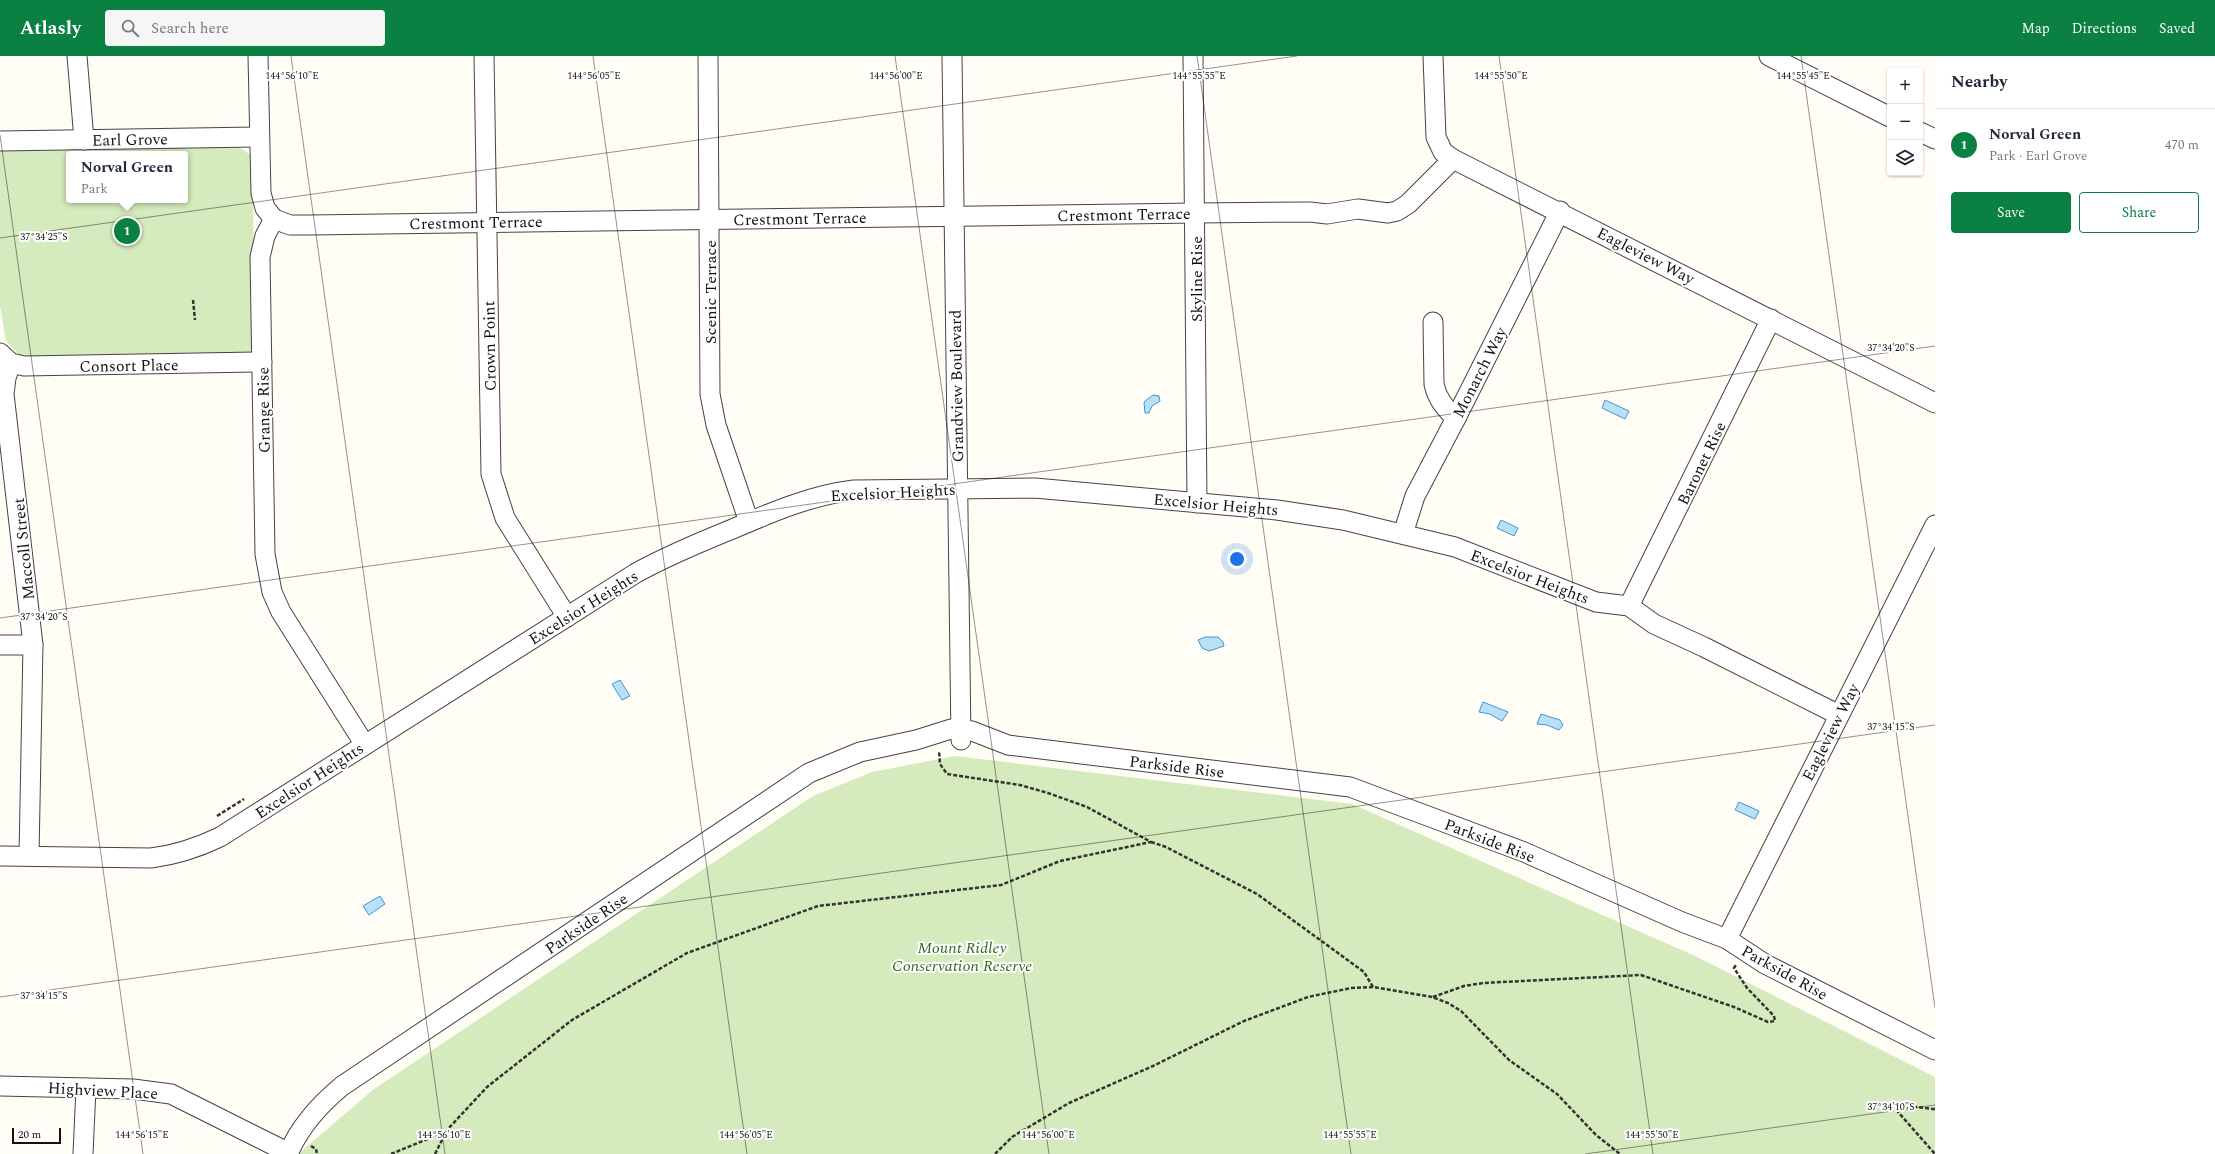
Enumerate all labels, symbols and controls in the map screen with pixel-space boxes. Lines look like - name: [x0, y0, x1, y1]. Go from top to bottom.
- search box: [105, 10, 385, 46]
- text: Atlasly: [20, 14, 81, 43]
- icon: search: [119, 17, 141, 39]
- text: Search here: [151, 17, 229, 40]
- text: Map: [2022, 18, 2050, 39]
- text: Directions: [2072, 18, 2137, 39]
- text: Saved: [2159, 18, 2195, 39]
- text: 144°56'10"E: [265, 68, 319, 84]
- text: 144°56'05"E: [567, 68, 621, 84]
- text: 144°56'00"E: [869, 68, 923, 84]
- text: 144°55'55"E: [1172, 68, 1226, 84]
- text: 144°55'50"E: [1474, 68, 1528, 84]
- text: 144°55'45"E: [1776, 68, 1830, 84]
- map controls: [1887, 68, 1923, 176]
- button: +: [1887, 68, 1923, 104]
- text: Nearby: [1951, 69, 2007, 95]
- button: −: [1887, 104, 1923, 140]
- text: Norval Green: [1989, 123, 2081, 146]
- street label: Earl Grove: [92, 127, 168, 153]
- text: 1: [1960, 135, 1968, 155]
- text: 470 m: [2165, 135, 2199, 155]
- button: layers: [1887, 140, 1923, 176]
- text: Park · Earl Grove: [1989, 146, 2087, 166]
- popup: [66, 151, 188, 203]
- text: Norval Green: [81, 156, 173, 179]
- text: Park: [81, 179, 108, 199]
- button: Save: [1951, 192, 2071, 233]
- button: Share: [2079, 192, 2199, 233]
- street label: Crestmont Terrace: [1057, 202, 1191, 228]
- street label: Crestmont Terrace: [733, 206, 867, 232]
- street label: Crestmont Terrace: [409, 210, 543, 236]
- pin: 1: [114, 216, 140, 246]
- street label: Eagleview Way: [1593, 221, 1700, 291]
- text: 37°34'25"S: [20, 229, 68, 245]
- street label: Skyline Rise: [1185, 236, 1209, 322]
- street label: Scenic Terrace: [699, 240, 723, 344]
- street label: Crown Point: [477, 300, 503, 391]
- street label: Grandview Boulevard: [944, 309, 970, 463]
- street label: Monarch Way: [1447, 322, 1514, 422]
- text: 37°34'20"S: [1867, 340, 1915, 356]
- street label: Consort Place: [79, 353, 179, 379]
- street label: Grange Rise: [251, 367, 277, 453]
- street label: Baronet Rise: [1671, 418, 1732, 509]
- street label: Excelsior Heights: [830, 478, 956, 508]
- street label: Excelsior Heights: [1152, 488, 1279, 522]
- street label: Maccoll Street: [7, 496, 41, 601]
- street label: Excelsior Heights: [1467, 543, 1592, 611]
- your location: [1227, 549, 1247, 569]
- street label: Excelsior Heights: [524, 564, 643, 651]
- text: 37°34'20"S: [20, 609, 68, 625]
- street label: Eagleview Way: [1796, 678, 1866, 785]
- text: 37°34'15"S: [1867, 719, 1915, 735]
- street label: Excelsior Heights: [250, 737, 369, 825]
- street label: Parkside Rise: [1128, 749, 1226, 785]
- street label: Parkside Rise: [1441, 813, 1539, 869]
- street label: Parkside Rise: [540, 887, 633, 960]
- park label: Mount Ridley Conservation Reserve: [892, 936, 1032, 978]
- street label: Parkside Rise: [1737, 939, 1832, 1007]
- text: 37°34'15"S: [20, 988, 68, 1004]
- street label: Highview Place: [47, 1076, 159, 1106]
- text: 37°34'10"S: [1867, 1099, 1915, 1115]
- scale bar: [12, 1126, 61, 1145]
- text: 20 m: [18, 1126, 41, 1143]
- text: 144°56'15"E: [115, 1127, 169, 1143]
- text: 144°56'10"E: [417, 1127, 471, 1143]
- text: 144°56'05"E: [719, 1127, 773, 1143]
- text: 144°56'00"E: [1021, 1127, 1075, 1143]
- text: 144°55'55"E: [1323, 1127, 1377, 1143]
- text: 144°55'50"E: [1625, 1127, 1679, 1143]

